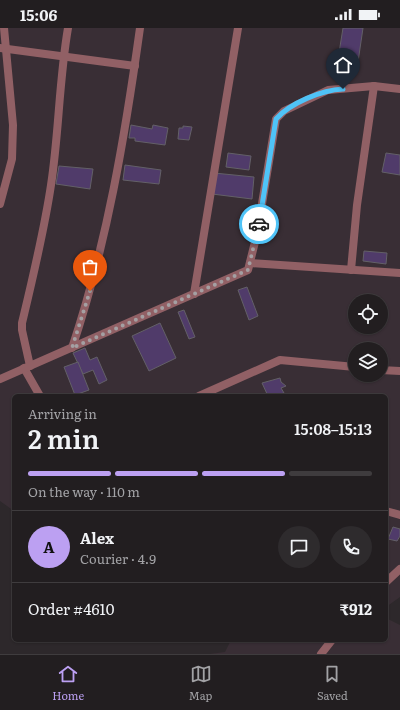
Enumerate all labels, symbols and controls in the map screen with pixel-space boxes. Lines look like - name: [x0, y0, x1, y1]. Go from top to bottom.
- text: 15:06: [20, 3, 57, 26]
- pin: [326, 48, 360, 89]
- icon: home: [332, 54, 354, 76]
- courier: [239, 204, 279, 244]
- icon: car: [248, 213, 270, 235]
- pin: [73, 250, 107, 291]
- icon: bag: [79, 256, 101, 278]
- map controls: [348, 294, 388, 382]
- button: locate: [348, 294, 388, 334]
- button: layers: [348, 342, 388, 382]
- text: Arriving in: [28, 404, 97, 423]
- text: 15:08–15:13: [294, 417, 372, 440]
- text: 2 min: [28, 418, 99, 457]
- text: On the way · 110 m: [28, 482, 140, 501]
- text: Alex: [80, 526, 114, 549]
- button: chat: [278, 526, 320, 568]
- button: phone: [330, 526, 372, 568]
- text: A: [43, 535, 55, 558]
- text: Courier · 4.9: [80, 549, 156, 568]
- text: Order #4610: [28, 597, 114, 620]
- text: ₹912: [340, 597, 372, 620]
- tab: Home: [52, 663, 84, 703]
- tab: Map: [189, 663, 212, 703]
- tab: Saved: [317, 663, 348, 703]

